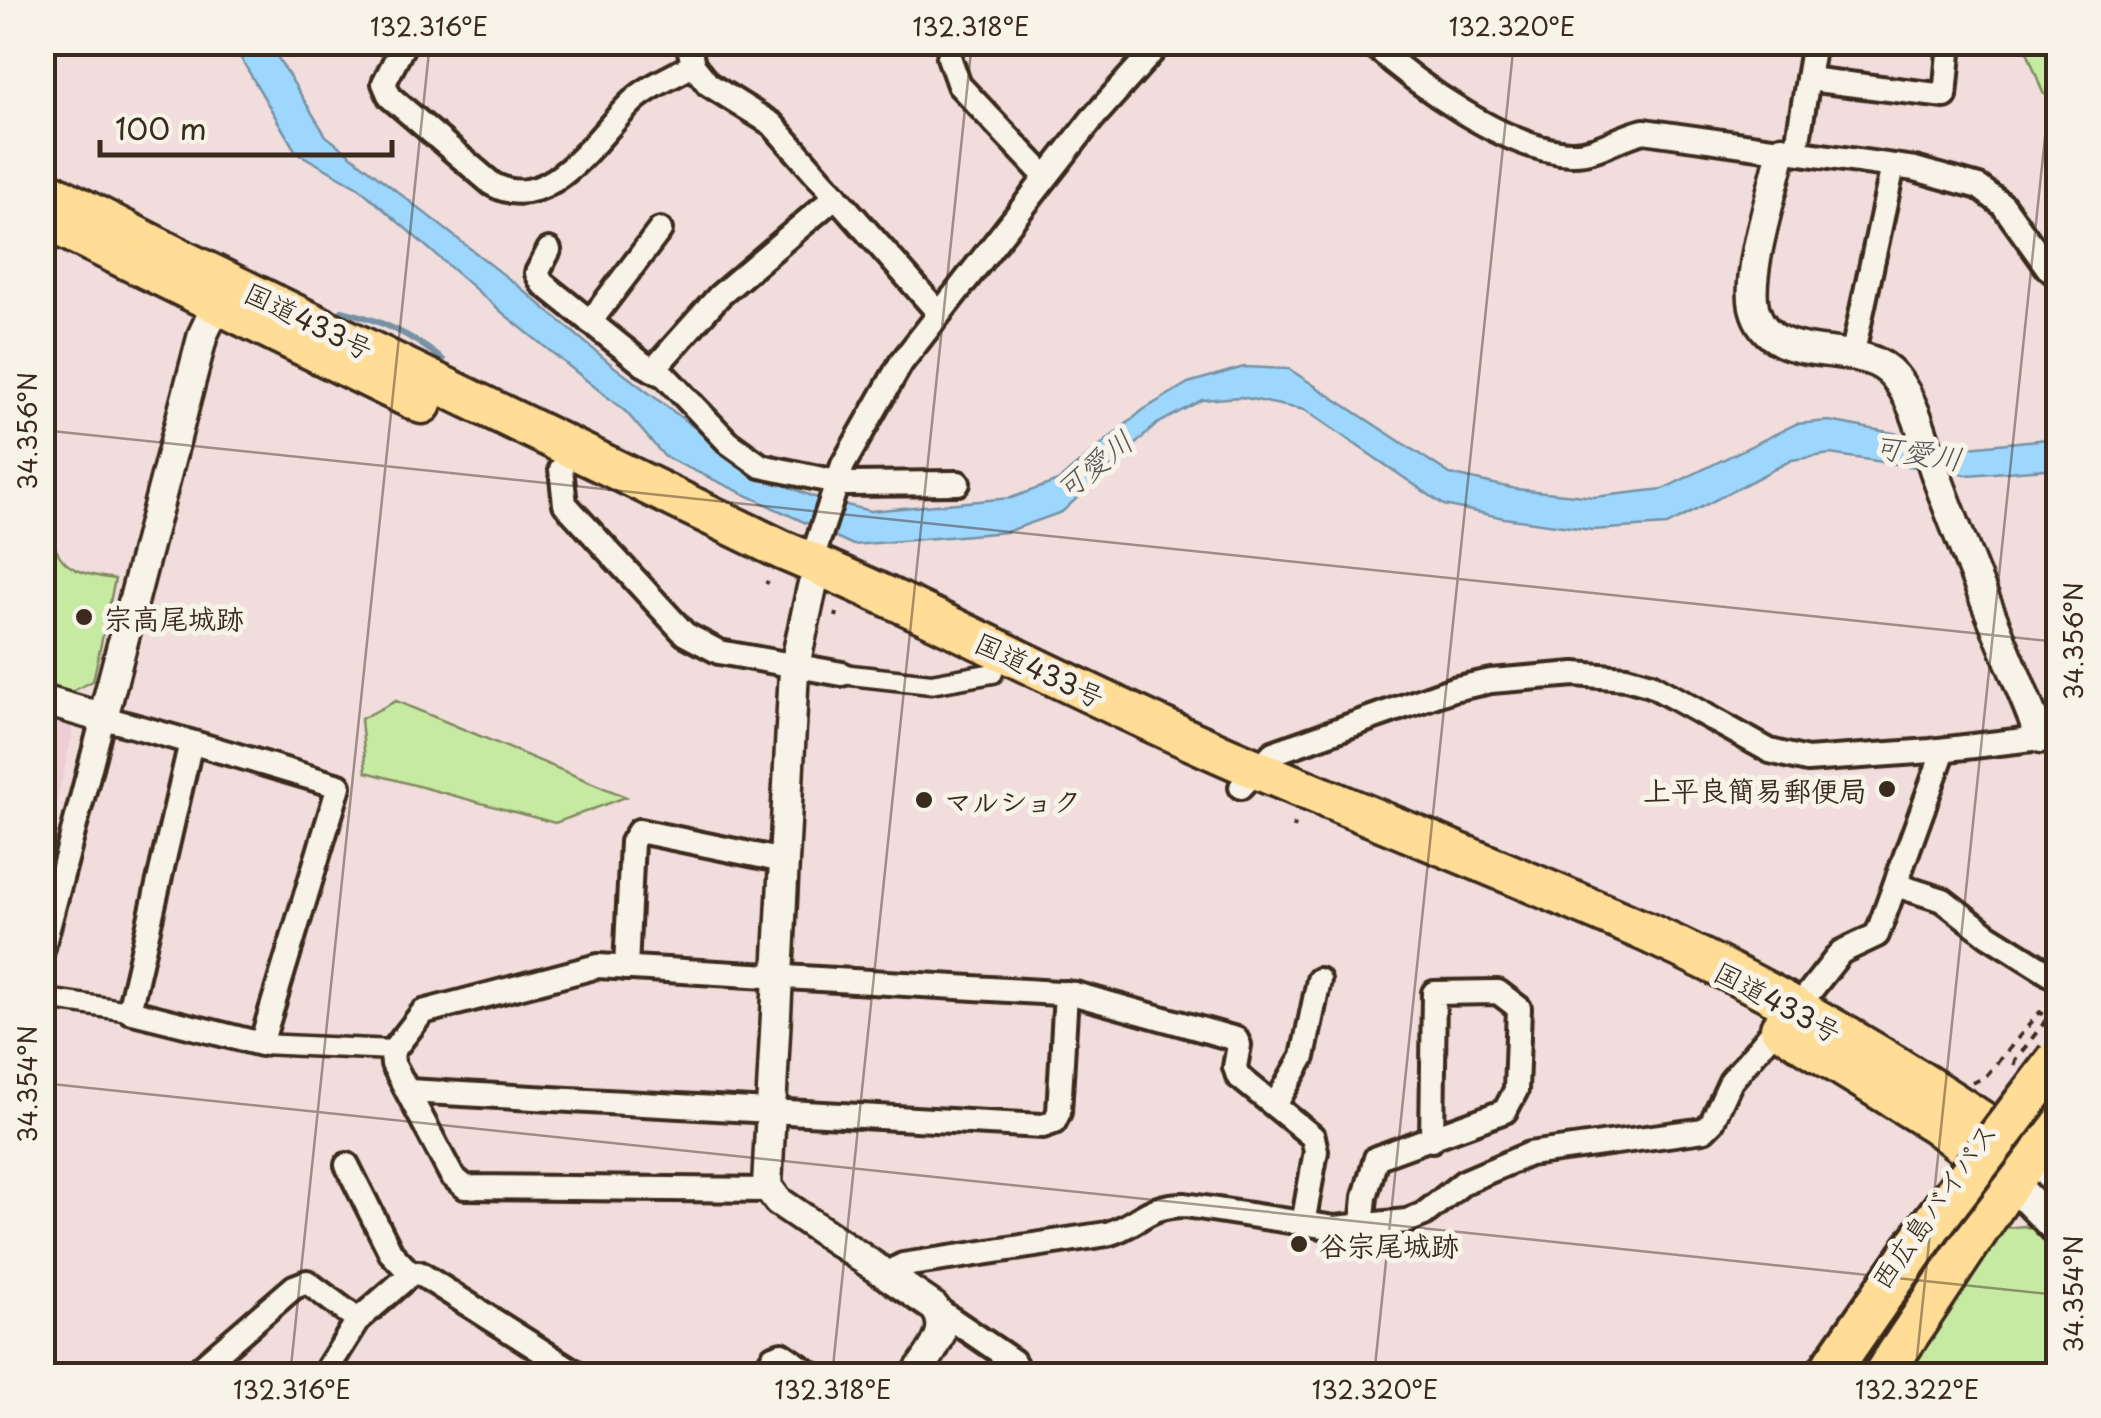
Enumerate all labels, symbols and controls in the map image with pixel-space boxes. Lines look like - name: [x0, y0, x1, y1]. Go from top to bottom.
- text: 132.316°E: [370, 7, 488, 45]
- text: 132.318°E: [913, 7, 1029, 45]
- text: 132.320°E: [1449, 7, 1575, 45]
- scale bar: [100, 95, 392, 157]
- text: 100 m: [115, 105, 207, 150]
- street label: 国道433号: [237, 270, 381, 370]
- text: 34.356°N: [8, 372, 46, 490]
- water label: 可愛川: [1044, 418, 1142, 510]
- water label: 可愛川: [1870, 422, 1966, 480]
- text: 34.356°N: [2054, 582, 2092, 700]
- place label: 宗高尾城跡: [104, 596, 244, 639]
- marker: 宗高尾城跡: [73, 606, 95, 628]
- street label: 国道433号: [968, 620, 1112, 718]
- place label: 上平良簡易郵便局: [1643, 768, 1867, 811]
- marker: 上平良簡易郵便局: [1876, 778, 1898, 800]
- place label: マルショク: [944, 779, 1081, 822]
- marker: マルショク: [913, 789, 935, 811]
- street label: 国道433号: [1706, 949, 1850, 1053]
- text: 34.354°N: [8, 1025, 46, 1143]
- street label: 西広島バイパス: [1859, 1113, 2007, 1297]
- place label: 谷宗尾城跡: [1319, 1223, 1459, 1266]
- marker: 谷宗尾城跡: [1288, 1233, 1310, 1255]
- text: 34.354°N: [2054, 1235, 2092, 1353]
- text: 132.316°E: [233, 1370, 351, 1408]
- text: 132.318°E: [775, 1370, 891, 1408]
- text: 132.320°E: [1312, 1370, 1438, 1408]
- text: 132.322°E: [1855, 1370, 1979, 1408]

